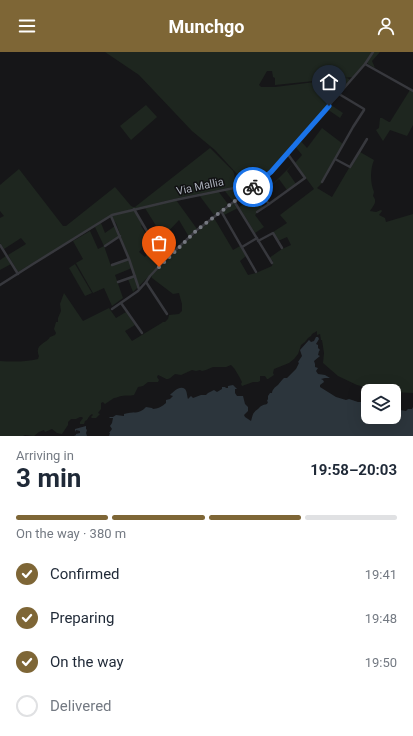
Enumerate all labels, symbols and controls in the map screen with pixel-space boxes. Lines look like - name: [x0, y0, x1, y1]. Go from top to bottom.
- icon: menu: [16, 15, 38, 37]
- icon: person: [375, 15, 397, 37]
- text: Munchgo: [169, 16, 244, 37]
- pin: [312, 65, 346, 106]
- icon: home: [318, 71, 340, 93]
- courier: [233, 167, 273, 207]
- street label: Via Mallia: [175, 175, 225, 198]
- icon: bike: [242, 176, 264, 198]
- pin: [142, 226, 176, 267]
- icon: bag: [148, 232, 170, 254]
- map controls: [361, 384, 401, 424]
- button: layers: [361, 384, 401, 424]
- text: Arriving in: [16, 448, 74, 463]
- text: 19:58–20:03: [310, 461, 397, 479]
- text: 3 min: [16, 463, 81, 493]
- text: On the way · 380 m: [16, 526, 126, 541]
- icon: check: [16, 563, 38, 585]
- text: Confirmed: [50, 565, 120, 583]
- text: 19:41: [365, 567, 397, 582]
- icon: check: [16, 607, 38, 629]
- text: Preparing: [50, 609, 114, 627]
- text: 19:48: [365, 611, 397, 626]
- icon: check: [16, 651, 38, 673]
- text: On the way: [50, 653, 124, 671]
- text: 19:50: [365, 655, 397, 670]
- text: Delivered: [50, 697, 112, 715]

